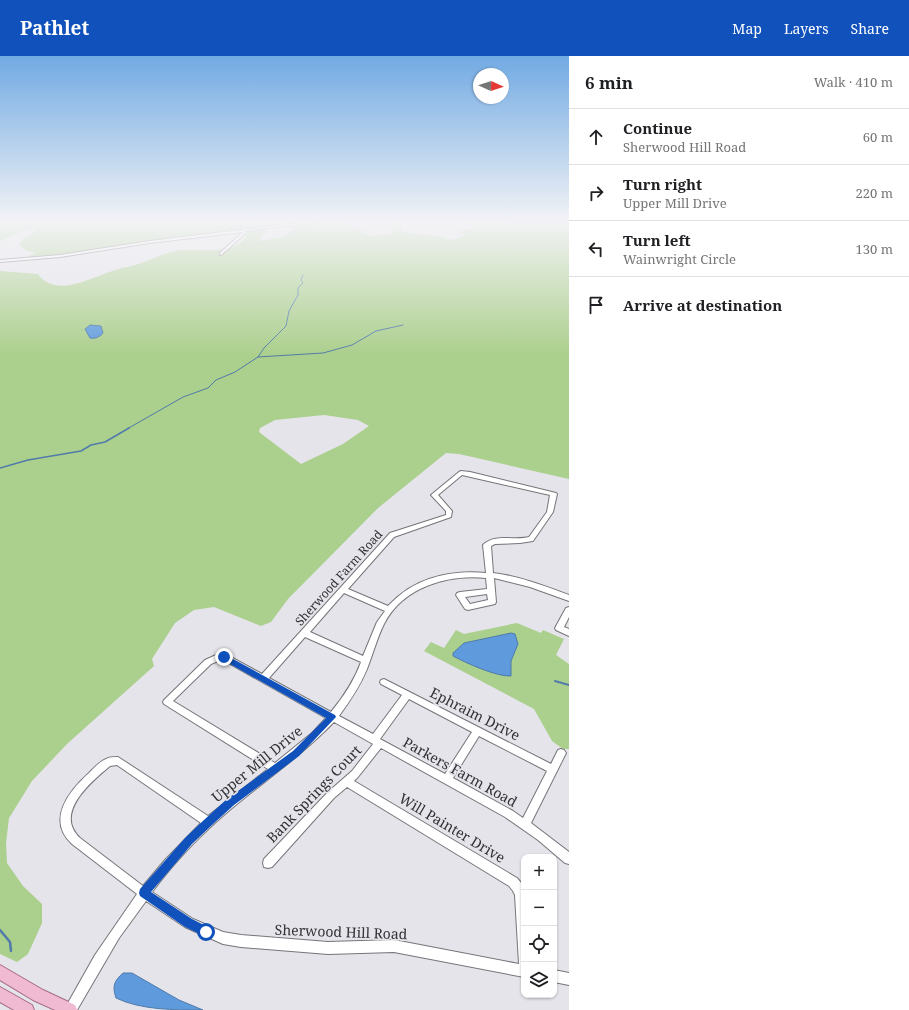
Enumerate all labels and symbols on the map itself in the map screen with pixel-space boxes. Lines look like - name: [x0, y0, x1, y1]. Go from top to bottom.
- north arrow: [473, 68, 509, 104]
- street label: Sherwood Farm Road: [291, 526, 387, 629]
- route end: [215, 648, 233, 666]
- street label: Ephraim Drive: [427, 683, 523, 744]
- street label: Upper Mill Drive: [207, 721, 306, 806]
- street label: Parkers Farm Road: [400, 732, 521, 811]
- street label: Bank Springs Court: [262, 741, 365, 847]
- street label: Will Painter Drive: [396, 788, 509, 867]
- street label: Sherwood Hill Road: [274, 920, 408, 943]
- route start: [197, 923, 215, 941]

